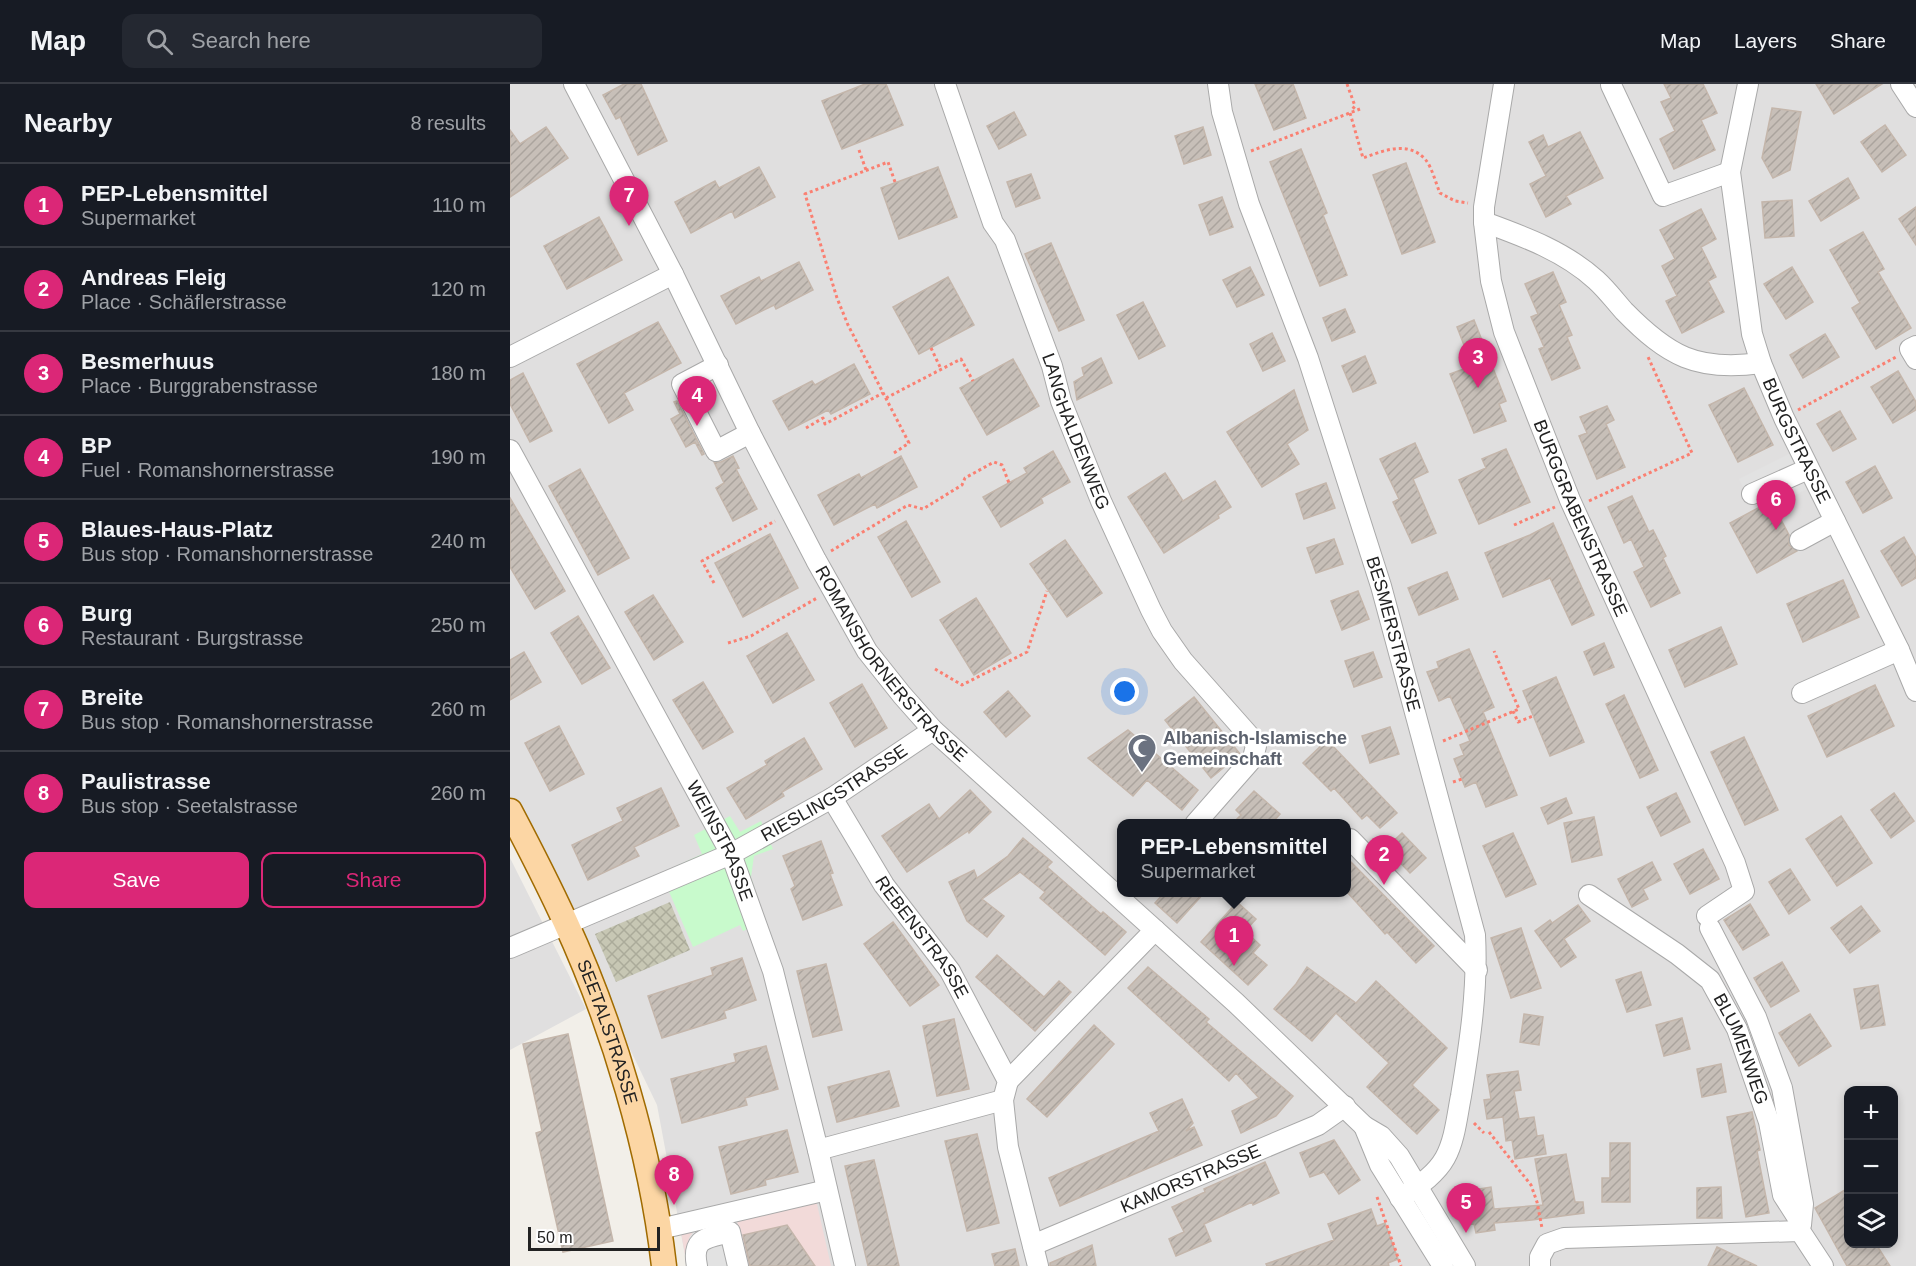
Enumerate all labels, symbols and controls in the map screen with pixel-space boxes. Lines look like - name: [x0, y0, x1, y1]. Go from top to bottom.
- search box: [122, 14, 542, 68]
- text: Map: [30, 25, 86, 56]
- icon: search: [143, 25, 176, 58]
- text: Search here: [191, 28, 311, 53]
- text: Map: [1660, 29, 1701, 52]
- text: Layers: [1734, 29, 1797, 52]
- text: Share: [1830, 29, 1886, 52]
- text: Nearby: [24, 108, 112, 138]
- text: 8 results: [410, 112, 486, 134]
- pin: 7: [610, 176, 648, 226]
- text: PEP-Lebensmittel: [81, 181, 268, 206]
- text: 1: [38, 194, 49, 216]
- text: 110 m: [432, 194, 486, 216]
- text: Supermarket: [81, 207, 196, 229]
- text: Andreas Fleig: [81, 265, 226, 290]
- text: 2: [38, 278, 49, 300]
- text: 120 m: [430, 278, 486, 300]
- text: Place · Schäflerstrasse: [81, 291, 287, 313]
- pin: 3: [1458, 338, 1498, 388]
- text: Besmerhuus: [81, 349, 214, 374]
- street label: LANGHALDENWEG: [1038, 350, 1114, 513]
- text: 3: [38, 362, 49, 384]
- text: 180 m: [430, 362, 486, 384]
- text: Place · Burggrabenstrasse: [81, 375, 318, 397]
- street label: BURGSTRASSE: [1758, 375, 1835, 506]
- pin: 4: [678, 376, 717, 426]
- street label: BURGGRABENSTRASSE: [1530, 417, 1632, 620]
- text: BP: [81, 433, 112, 458]
- text: 4: [38, 446, 49, 468]
- text: 190 m: [430, 446, 486, 468]
- text: Fuel · Romanshornerstrasse: [81, 459, 334, 481]
- pin: 6: [1756, 480, 1796, 530]
- text: Blaues-Haus-Platz: [81, 517, 273, 542]
- text: 5: [38, 530, 49, 552]
- text: 240 m: [430, 530, 486, 552]
- text: Bus stop · Romanshornerstrasse: [81, 543, 373, 565]
- street label: BESMERSTRASSE: [1362, 554, 1424, 714]
- street label: ROMANSHORNERSTRASSE: [811, 562, 971, 766]
- text: Burg: [81, 601, 132, 626]
- text: 6: [38, 614, 49, 636]
- text: 250 m: [430, 614, 486, 636]
- text: Restaurant · Burgstrasse: [81, 627, 303, 649]
- your location: [1110, 677, 1139, 706]
- text: Breite: [81, 685, 143, 710]
- text: 7: [38, 698, 49, 720]
- text: 260 m: [430, 698, 486, 720]
- text: Bus stop · Romanshornerstrasse: [81, 711, 373, 733]
- place label: Albanisch-Islamische Gemeinschaft: [1163, 728, 1347, 769]
- mosque icon: Albanisch-Islamische Gemeinschaft: [1126, 732, 1158, 774]
- street label: RIESLINGSTRASSE: [757, 740, 911, 845]
- text: Paulistrasse: [81, 769, 211, 794]
- street label: WEINSTRASSE: [683, 777, 757, 904]
- text: 8: [38, 782, 49, 804]
- text: 260 m: [430, 782, 486, 804]
- text: Bus stop · Seetalstrasse: [81, 795, 298, 817]
- popup: [1117, 819, 1351, 897]
- text: PEP-Lebensmittel: [1140, 834, 1328, 859]
- pin: 2: [1364, 836, 1404, 885]
- button: Save: [24, 852, 249, 908]
- button: Share: [261, 852, 486, 908]
- text: Supermarket: [1140, 860, 1255, 882]
- street label: REBENSTRASSE: [871, 873, 973, 1002]
- pin: 1: [1214, 916, 1254, 966]
- street label: SEETALSTRASSE: [573, 957, 641, 1107]
- street label: BLUMENWEG: [1709, 990, 1772, 1107]
- map controls: [1844, 1086, 1898, 1248]
- button: +: [1844, 1086, 1898, 1140]
- street label: KAMORSTRASSE: [1118, 1140, 1264, 1217]
- button: −: [1844, 1140, 1898, 1194]
- pin: 8: [654, 1156, 694, 1205]
- pin: 5: [1446, 1184, 1486, 1233]
- button: layers: [1844, 1194, 1898, 1248]
- scale bar: [528, 1224, 660, 1252]
- text: 50 m: [537, 1229, 573, 1246]

